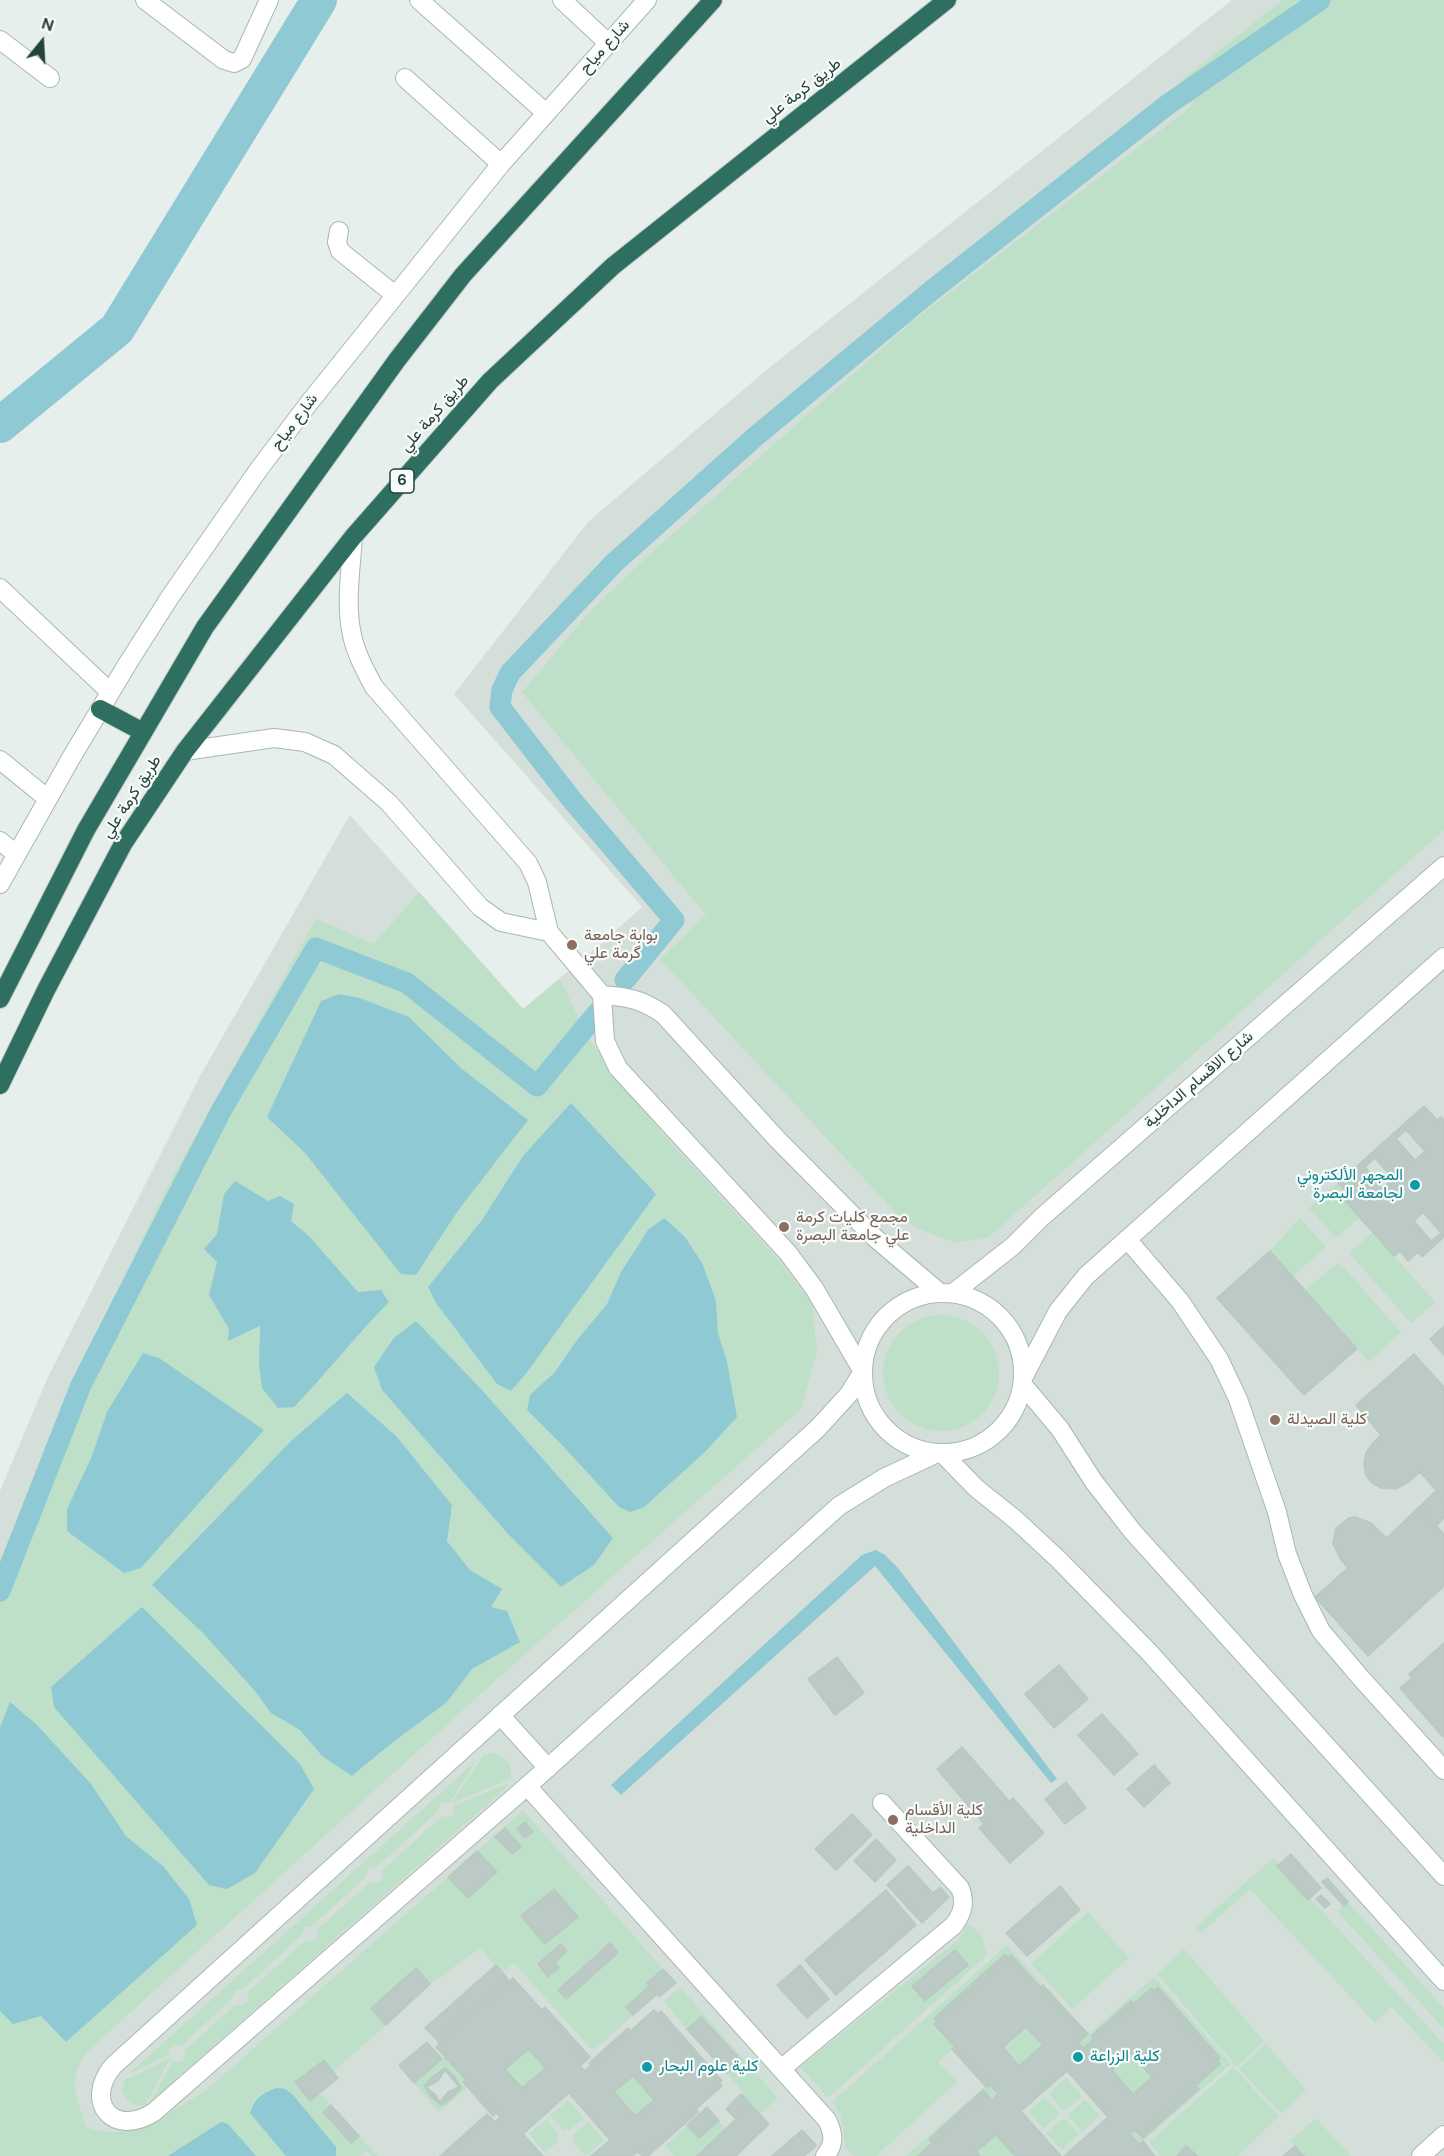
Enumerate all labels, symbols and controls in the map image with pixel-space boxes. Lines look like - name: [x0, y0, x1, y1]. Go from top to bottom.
- north arrow: [12, 12, 72, 72]
- text: N: [39, 13, 57, 36]
- street label: شارع مياح: [576, 16, 634, 78]
- street label: طريق كرمة علي: [759, 54, 845, 128]
- street label: طريق كرمة علي: [397, 372, 473, 456]
- street label: شارع مياح: [268, 390, 322, 454]
- road number: 6: [390, 469, 414, 493]
- street label: طريق كرمة علي: [98, 752, 166, 842]
- place label: بوابة جامعة گرمة علي: [584, 926, 658, 964]
- marker: بوابة جامعة گرمة علي: [565, 938, 579, 952]
- street label: شارع الاقسام الداخلية: [1140, 1027, 1258, 1133]
- place label: المجهر الألكتروني لجامعة البصرة: [1297, 1166, 1403, 1204]
- marker: المجهر الألكتروني لجامعة البصرة: [1408, 1178, 1422, 1192]
- place label: مجمع كليات كرمة علي جامعة البصرة: [796, 1208, 909, 1246]
- marker: مجمع كليات كرمة علي جامعة البصرة: [777, 1220, 791, 1234]
- place label: كلية الصيدلة: [1287, 1410, 1367, 1430]
- marker: كلية الصيدلة: [1268, 1413, 1282, 1427]
- place label: كلية الأقسام الداخلية: [905, 1801, 983, 1839]
- marker: كلية الأقسام الداخلية: [886, 1813, 900, 1827]
- place label: كلية الزراعة: [1090, 2047, 1160, 2067]
- marker: كلية الزراعة: [1071, 2050, 1085, 2064]
- place label: كلية علوم البحار: [659, 2057, 758, 2077]
- marker: كلية علوم البحار: [640, 2060, 654, 2074]

